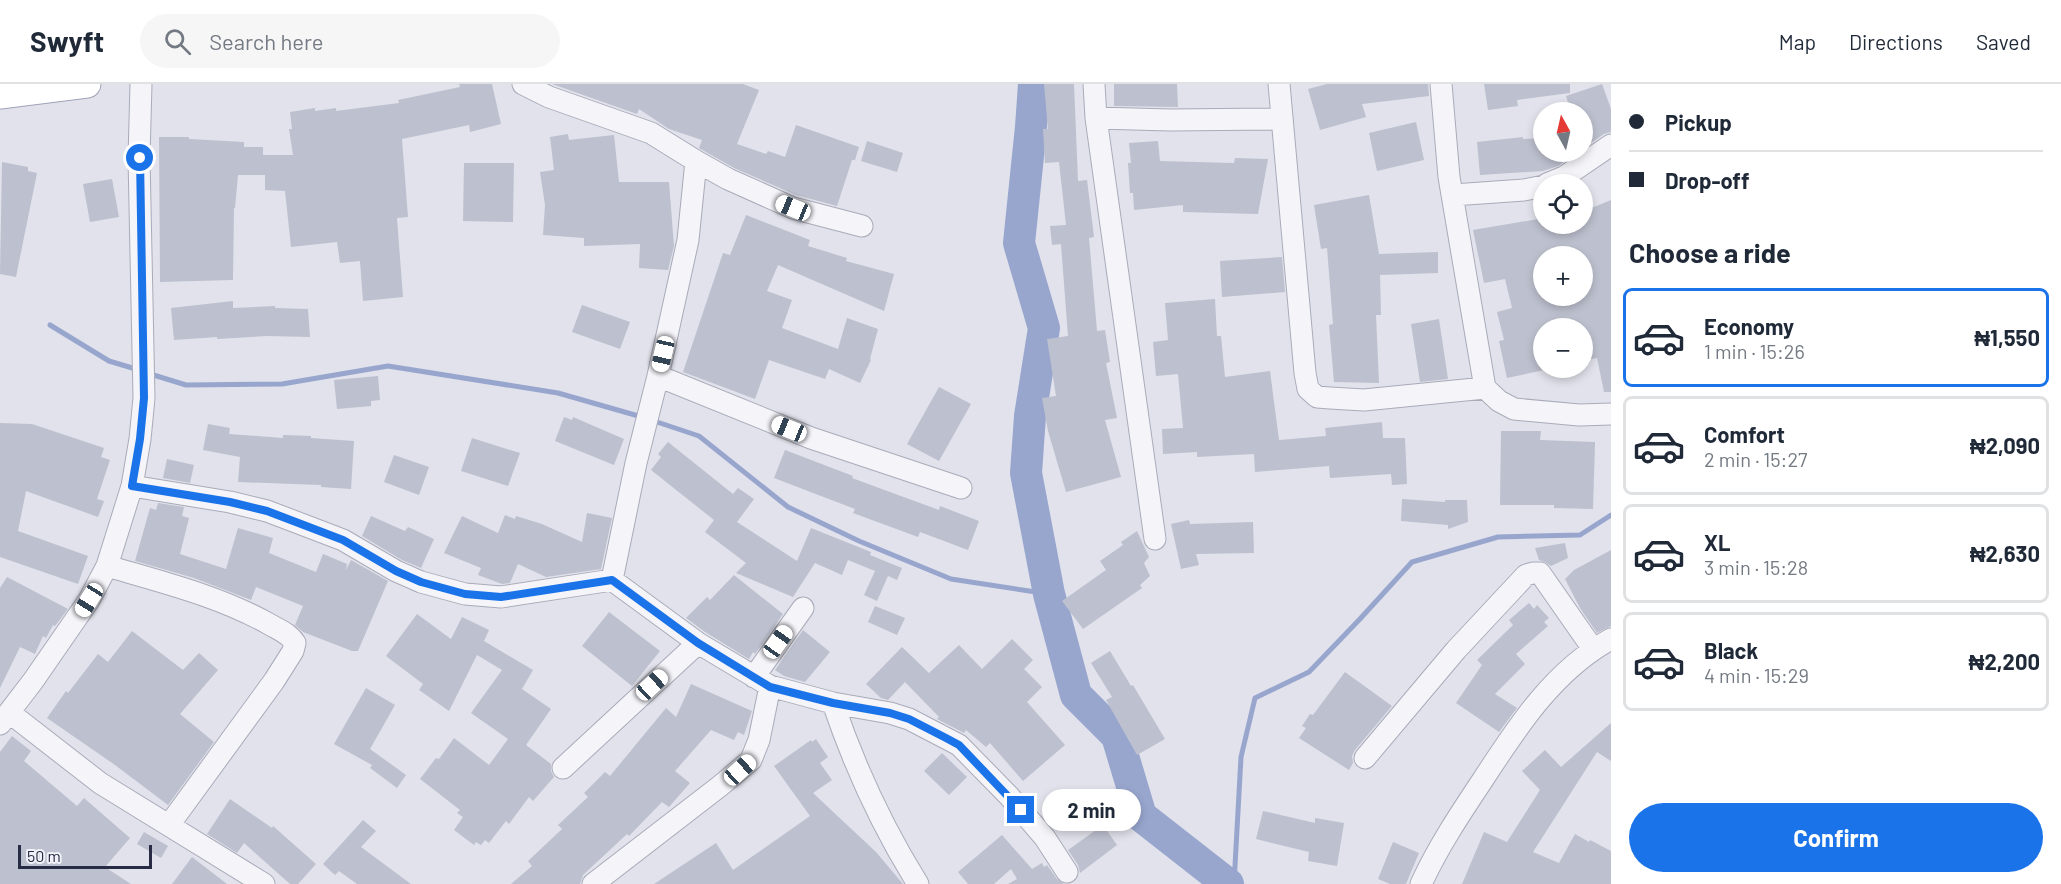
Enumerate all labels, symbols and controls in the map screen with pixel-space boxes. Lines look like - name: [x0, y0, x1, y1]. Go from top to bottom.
- search box: [140, 14, 560, 68]
- text: Swyft: [30, 24, 104, 58]
- icon: search: [161, 25, 194, 58]
- text: Search here: [209, 28, 324, 54]
- text: Map: [1779, 29, 1816, 54]
- text: Directions: [1849, 29, 1943, 54]
- text: Saved: [1976, 29, 2031, 54]
- north arrow: [1533, 102, 1593, 162]
- map controls: [1533, 102, 1593, 378]
- text: Pickup: [1665, 109, 1732, 135]
- route start: [126, 144, 153, 171]
- text: Drop-off: [1665, 167, 1749, 193]
- button: locate: [1533, 174, 1593, 234]
- car: [773, 193, 813, 223]
- text: Choose a ride: [1629, 236, 1791, 268]
- button: +: [1533, 246, 1593, 306]
- icon: car: [1632, 311, 1686, 365]
- text: Economy: [1704, 313, 1794, 339]
- button: −: [1533, 318, 1593, 378]
- text: ₦1,550: [1974, 324, 2040, 350]
- car: [650, 334, 676, 374]
- text: 1 min · 15:26: [1704, 339, 1805, 363]
- car: [769, 414, 809, 444]
- icon: car: [1632, 419, 1686, 473]
- text: Comfort: [1704, 421, 1785, 447]
- text: ₦2,090: [1970, 432, 2040, 458]
- text: 2 min · 15:27: [1704, 447, 1808, 471]
- icon: car: [1632, 527, 1686, 581]
- text: XL: [1704, 529, 1730, 555]
- text: ₦2,630: [1970, 540, 2040, 566]
- text: 3 min · 15:28: [1704, 555, 1808, 579]
- car: [72, 580, 106, 620]
- car: [760, 622, 796, 662]
- icon: car: [1632, 635, 1686, 689]
- text: Black: [1704, 637, 1758, 663]
- text: ₦2,200: [1969, 648, 2040, 674]
- text: 4 min · 15:29: [1704, 663, 1809, 687]
- car: [633, 666, 671, 704]
- car: [721, 751, 759, 789]
- callout: 2 min: [1042, 789, 1141, 831]
- route end: [1007, 796, 1034, 823]
- text: 2 min: [1068, 798, 1115, 822]
- button: Confirm: [1629, 803, 2043, 872]
- scale bar: [18, 842, 152, 870]
- text: 50 m: [27, 846, 61, 865]

